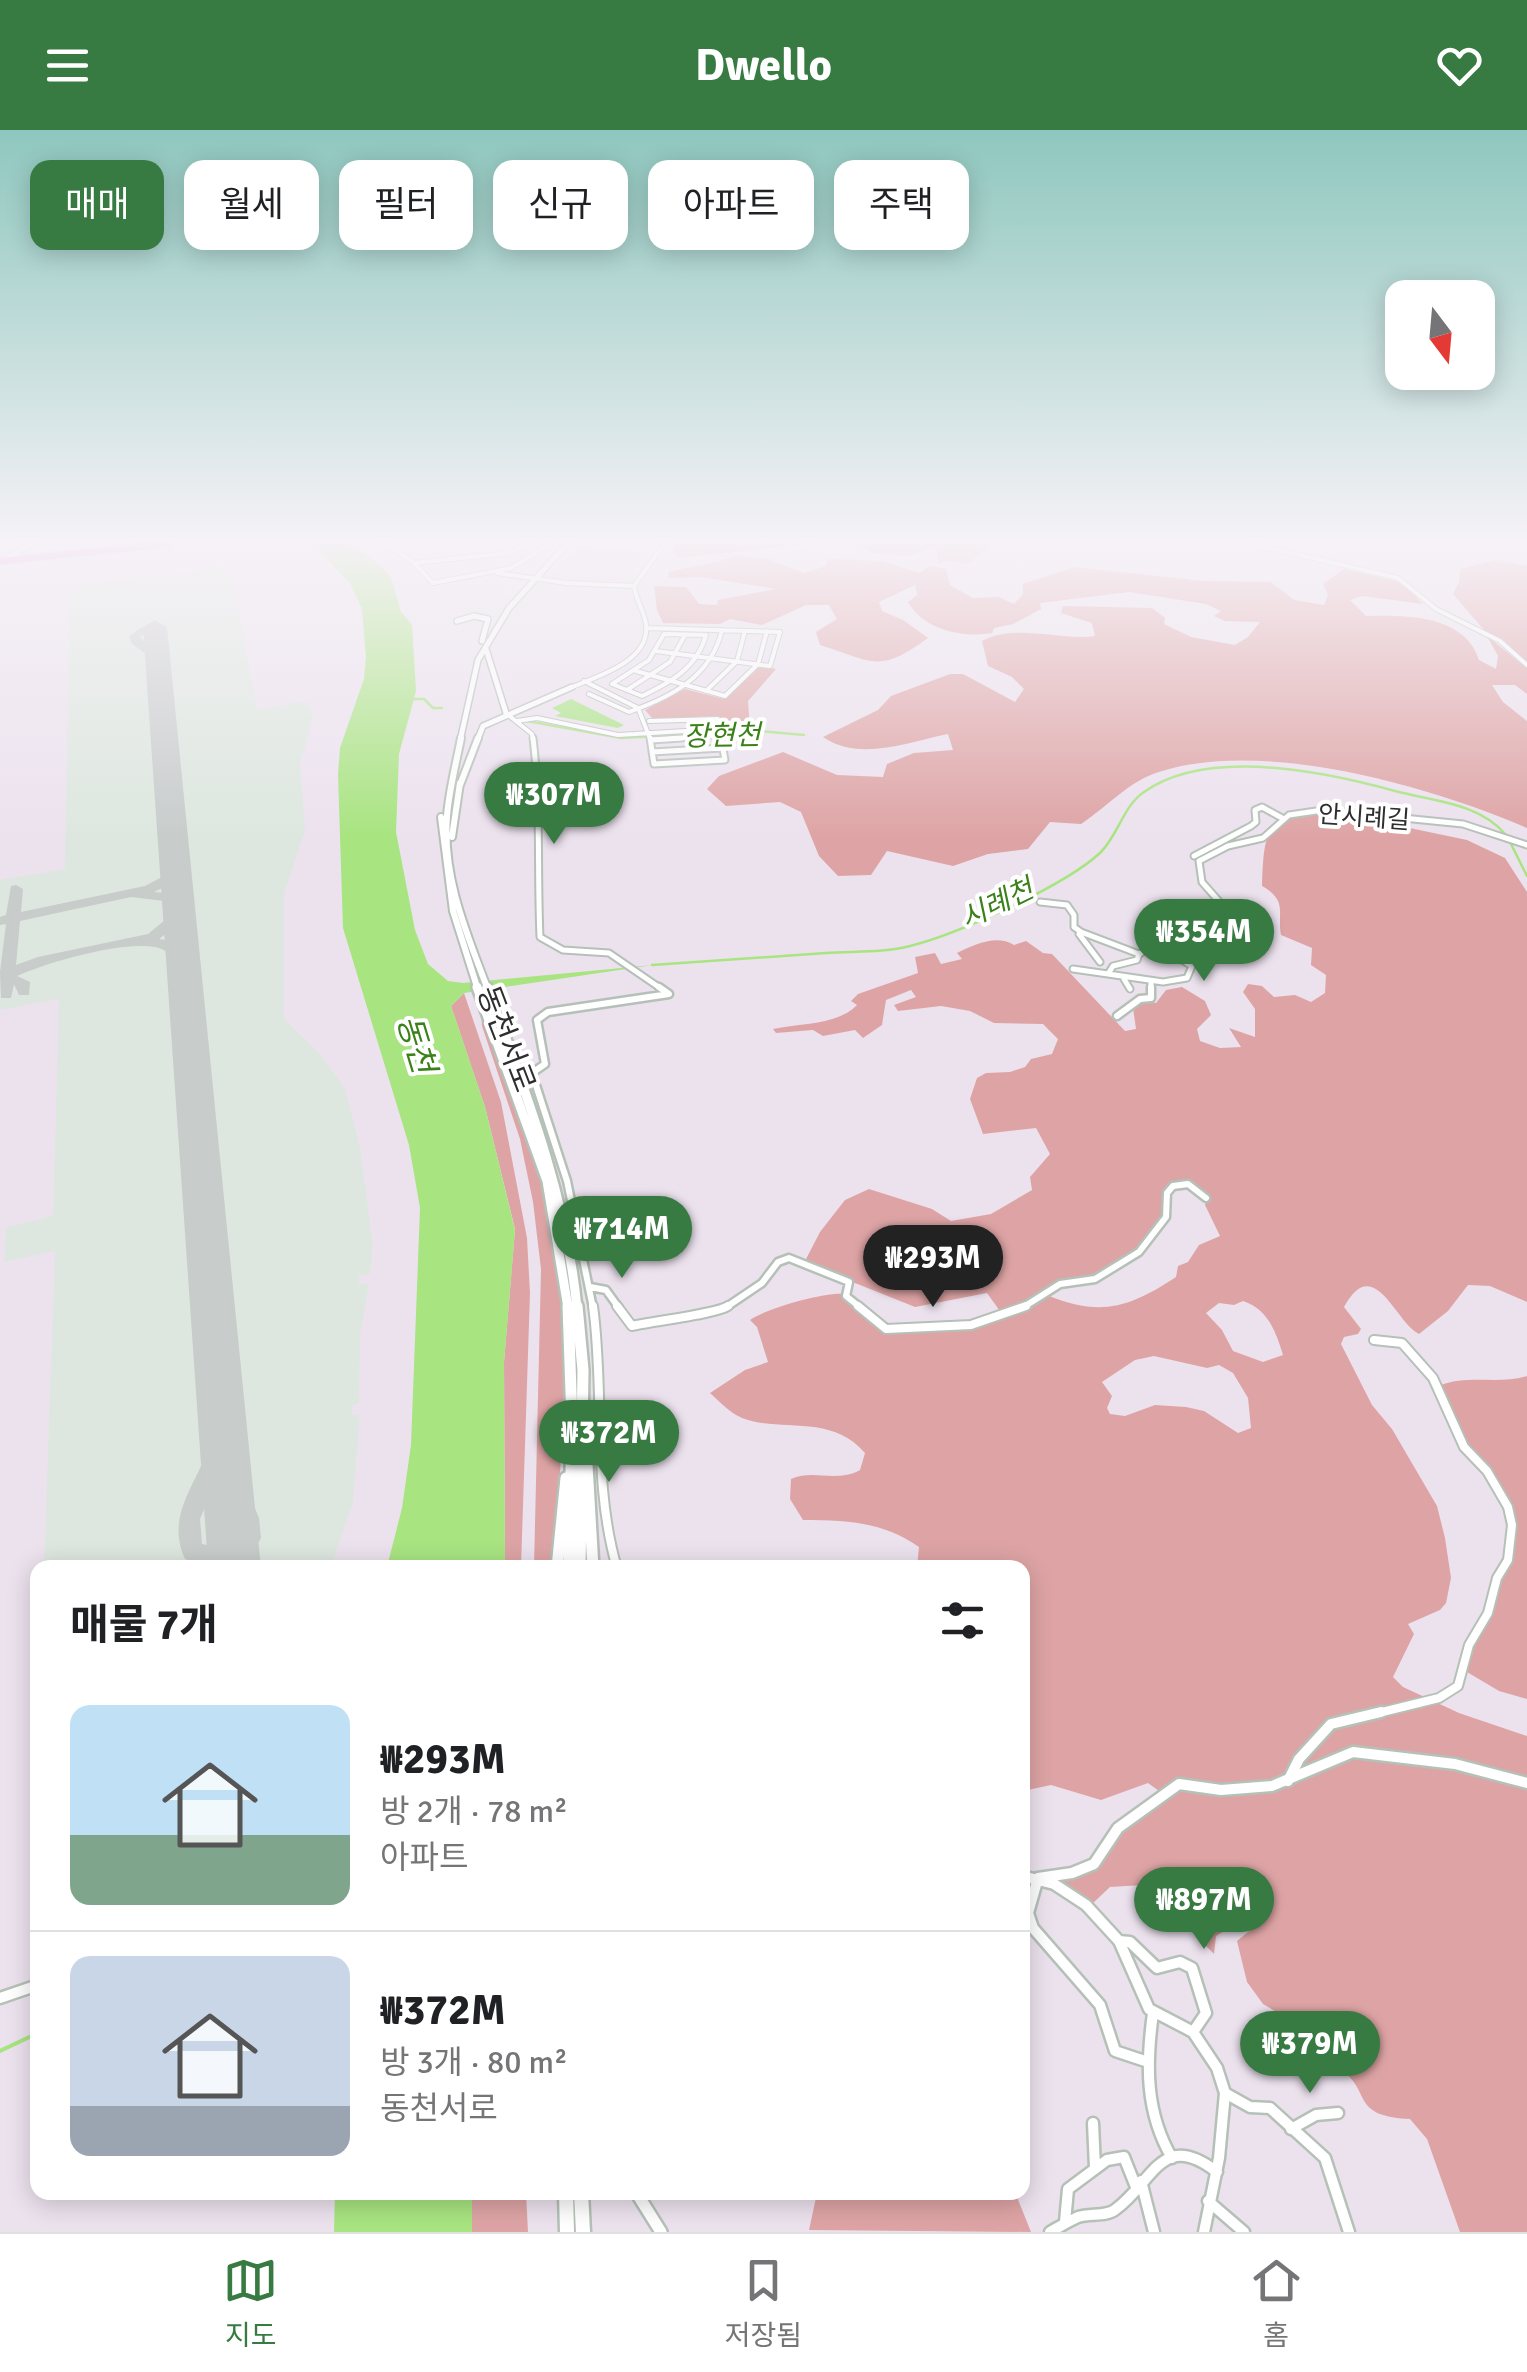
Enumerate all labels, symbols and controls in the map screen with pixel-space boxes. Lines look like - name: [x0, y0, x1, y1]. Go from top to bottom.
- icon: menu: [40, 38, 95, 93]
- text: Dwello: [695, 38, 832, 93]
- icon: heart: [1432, 38, 1487, 93]
- chip: 매매: [30, 160, 164, 250]
- chip: 월세: [184, 160, 319, 250]
- chip: 필터: [339, 160, 473, 250]
- chip: 신규: [493, 160, 628, 250]
- chip: 아파트: [648, 160, 814, 250]
- chip: 주택: [834, 160, 969, 250]
- north arrow: [1385, 280, 1495, 390]
- map controls: [1385, 280, 1495, 390]
- water label: 장현천: [683, 718, 764, 754]
- pin: ₩307M: [484, 762, 624, 847]
- text: ₩307M: [506, 775, 602, 814]
- street label: 안시례길: [1317, 798, 1411, 836]
- water label: 시례천: [955, 870, 1042, 936]
- pin: ₩354M: [1134, 899, 1274, 984]
- text: ₩354M: [1156, 912, 1252, 951]
- street label: 동천서로: [469, 981, 543, 1097]
- water label: 동천: [389, 1010, 444, 1081]
- pin: ₩714M: [552, 1196, 692, 1281]
- text: ₩714M: [574, 1209, 670, 1248]
- pin: ₩293M: [863, 1225, 1003, 1310]
- text: ₩293M: [885, 1238, 981, 1277]
- pin: ₩372M: [539, 1400, 679, 1485]
- text: ₩372M: [561, 1413, 657, 1452]
- icon: filters: [935, 1593, 990, 1648]
- text: 매물 7개: [70, 1600, 218, 1651]
- text: ₩293M: [380, 1734, 506, 1785]
- icon: home: [150, 1745, 270, 1865]
- text: 방 2개 · 78 m²: [380, 1792, 568, 1831]
- text: 아파트: [380, 1838, 468, 1877]
- pin: ₩897M: [1134, 1867, 1274, 1952]
- text: ₩897M: [1156, 1880, 1252, 1919]
- text: ₩372M: [380, 1985, 506, 2036]
- icon: home: [150, 1996, 270, 2116]
- pin: ₩379M: [1240, 2011, 1380, 2096]
- text: ₩379M: [1262, 2024, 1358, 2063]
- text: 방 3개 · 80 m²: [380, 2043, 568, 2082]
- text: 동천서로: [380, 2089, 498, 2128]
- tab: 지도: [223, 2253, 278, 2353]
- tab: 저장됨: [725, 2253, 802, 2353]
- tab: 홈: [1249, 2253, 1304, 2353]

